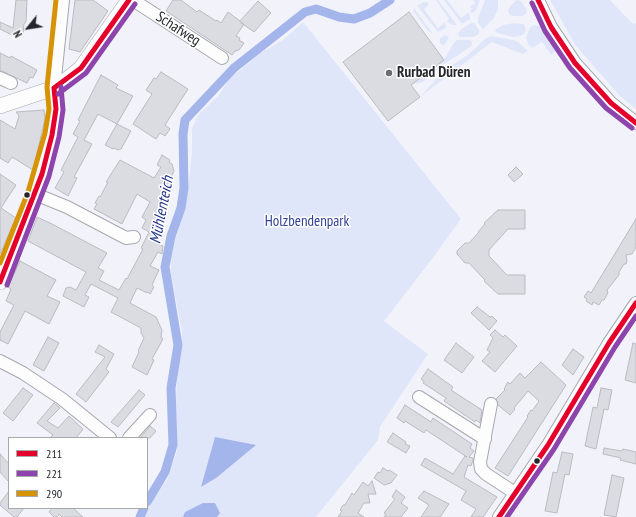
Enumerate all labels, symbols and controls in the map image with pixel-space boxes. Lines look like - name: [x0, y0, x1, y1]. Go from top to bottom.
- north arrow: [8, 8, 48, 48]
- street label: Schafweg: [152, 8, 204, 50]
- text: N: [10, 28, 25, 40]
- place label: Rurbad Düren: [397, 64, 470, 82]
- marker: Rurbad Düren: [384, 68, 394, 78]
- water label: Mühlenteich: [146, 174, 178, 246]
- unlabelled marker: [22, 190, 32, 200]
- park label: Holzbendenpark: [265, 213, 349, 231]
- legend: [8, 437, 148, 509]
- text: 211: [46, 446, 62, 461]
- unlabelled marker: [532, 456, 542, 466]
- text: 221: [46, 466, 62, 481]
- text: 290: [46, 486, 62, 501]

